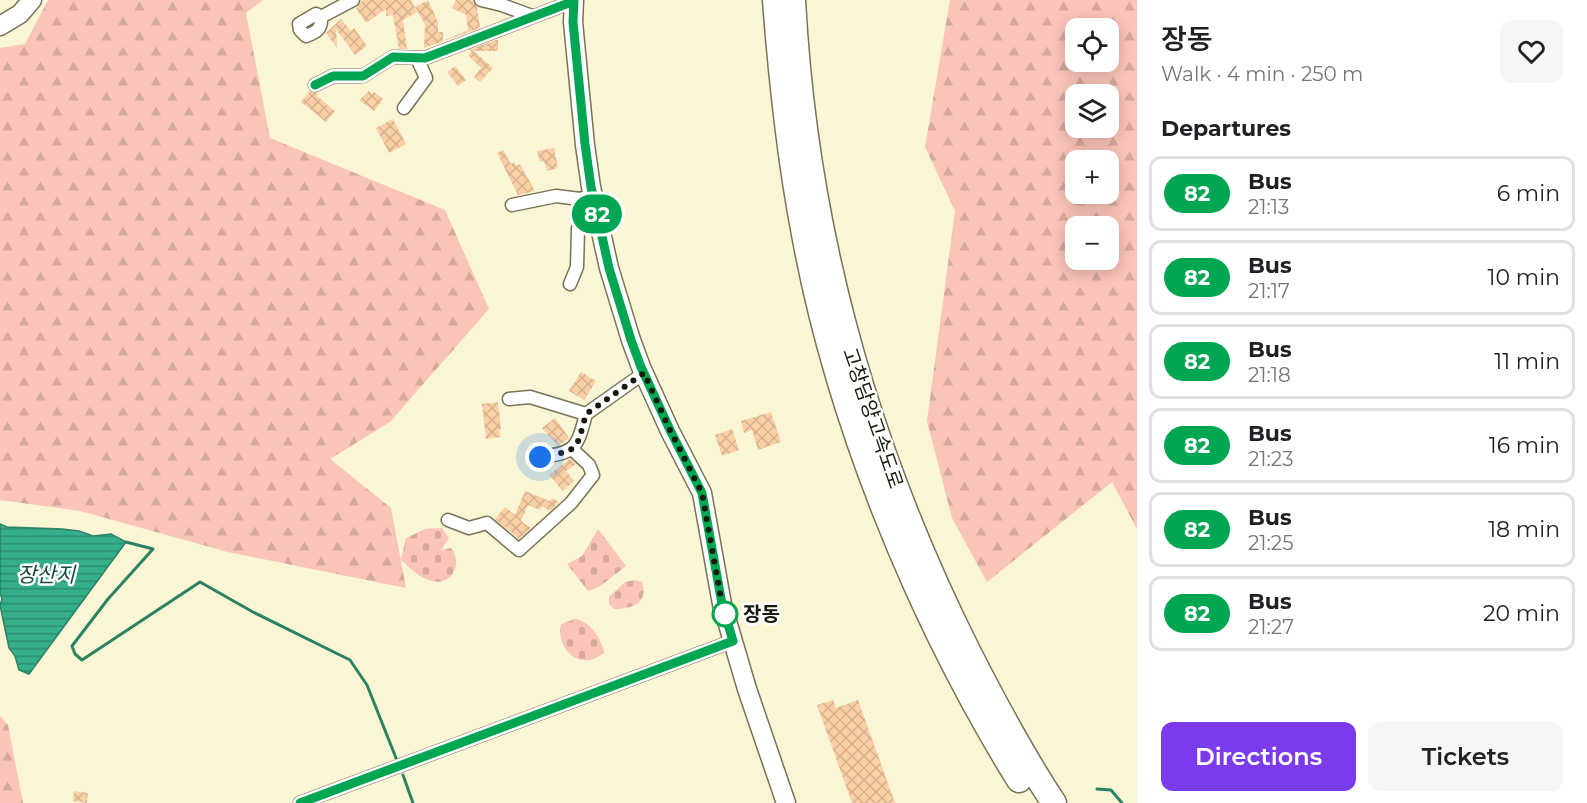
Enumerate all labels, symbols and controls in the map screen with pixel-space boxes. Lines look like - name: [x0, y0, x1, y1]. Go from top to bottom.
- map controls: [1065, 18, 1119, 270]
- button: locate: [1065, 18, 1119, 72]
- button: heart: [1500, 20, 1563, 83]
- text: 장동: [1161, 22, 1213, 56]
- text: Walk · 4 min · 250 m: [1161, 62, 1363, 86]
- button: layers: [1065, 84, 1119, 138]
- text: Departures: [1161, 115, 1291, 142]
- button: +: [1065, 150, 1119, 204]
- text: Bus: [1248, 168, 1292, 195]
- text: 6 min: [1497, 180, 1560, 207]
- text: 82: [1184, 181, 1210, 206]
- line badge: 82: [570, 194, 624, 234]
- text: 21:13: [1248, 195, 1289, 219]
- text: 82: [584, 202, 610, 227]
- button: −: [1065, 216, 1119, 270]
- text: Bus: [1248, 252, 1292, 279]
- text: 10 min: [1488, 264, 1560, 291]
- text: 82: [1184, 265, 1210, 290]
- text: 21:17: [1248, 279, 1290, 303]
- text: Bus: [1248, 336, 1292, 363]
- street label: 고창담양고속도로: [838, 345, 908, 491]
- text: 11 min: [1494, 348, 1560, 375]
- text: 82: [1184, 349, 1210, 374]
- text: 21:18: [1248, 363, 1291, 387]
- text: Bus: [1248, 420, 1292, 447]
- text: 16 min: [1489, 432, 1560, 459]
- text: 82: [1184, 433, 1210, 458]
- your location: [525, 442, 555, 472]
- text: 21:23: [1248, 447, 1293, 471]
- text: Bus: [1248, 504, 1292, 531]
- text: 18 min: [1488, 516, 1560, 543]
- text: 82: [1184, 517, 1210, 542]
- text: 21:25: [1248, 531, 1294, 555]
- water label: 장산지: [17, 562, 77, 587]
- text: Bus: [1248, 588, 1292, 615]
- text: 20 min: [1483, 600, 1560, 627]
- marker: 장동: [712, 601, 738, 627]
- text: 82: [1184, 601, 1210, 626]
- place label: 장동: [743, 602, 780, 626]
- text: 21:27: [1248, 615, 1294, 639]
- button: Directions: [1161, 722, 1356, 791]
- button: Tickets: [1368, 722, 1563, 791]

